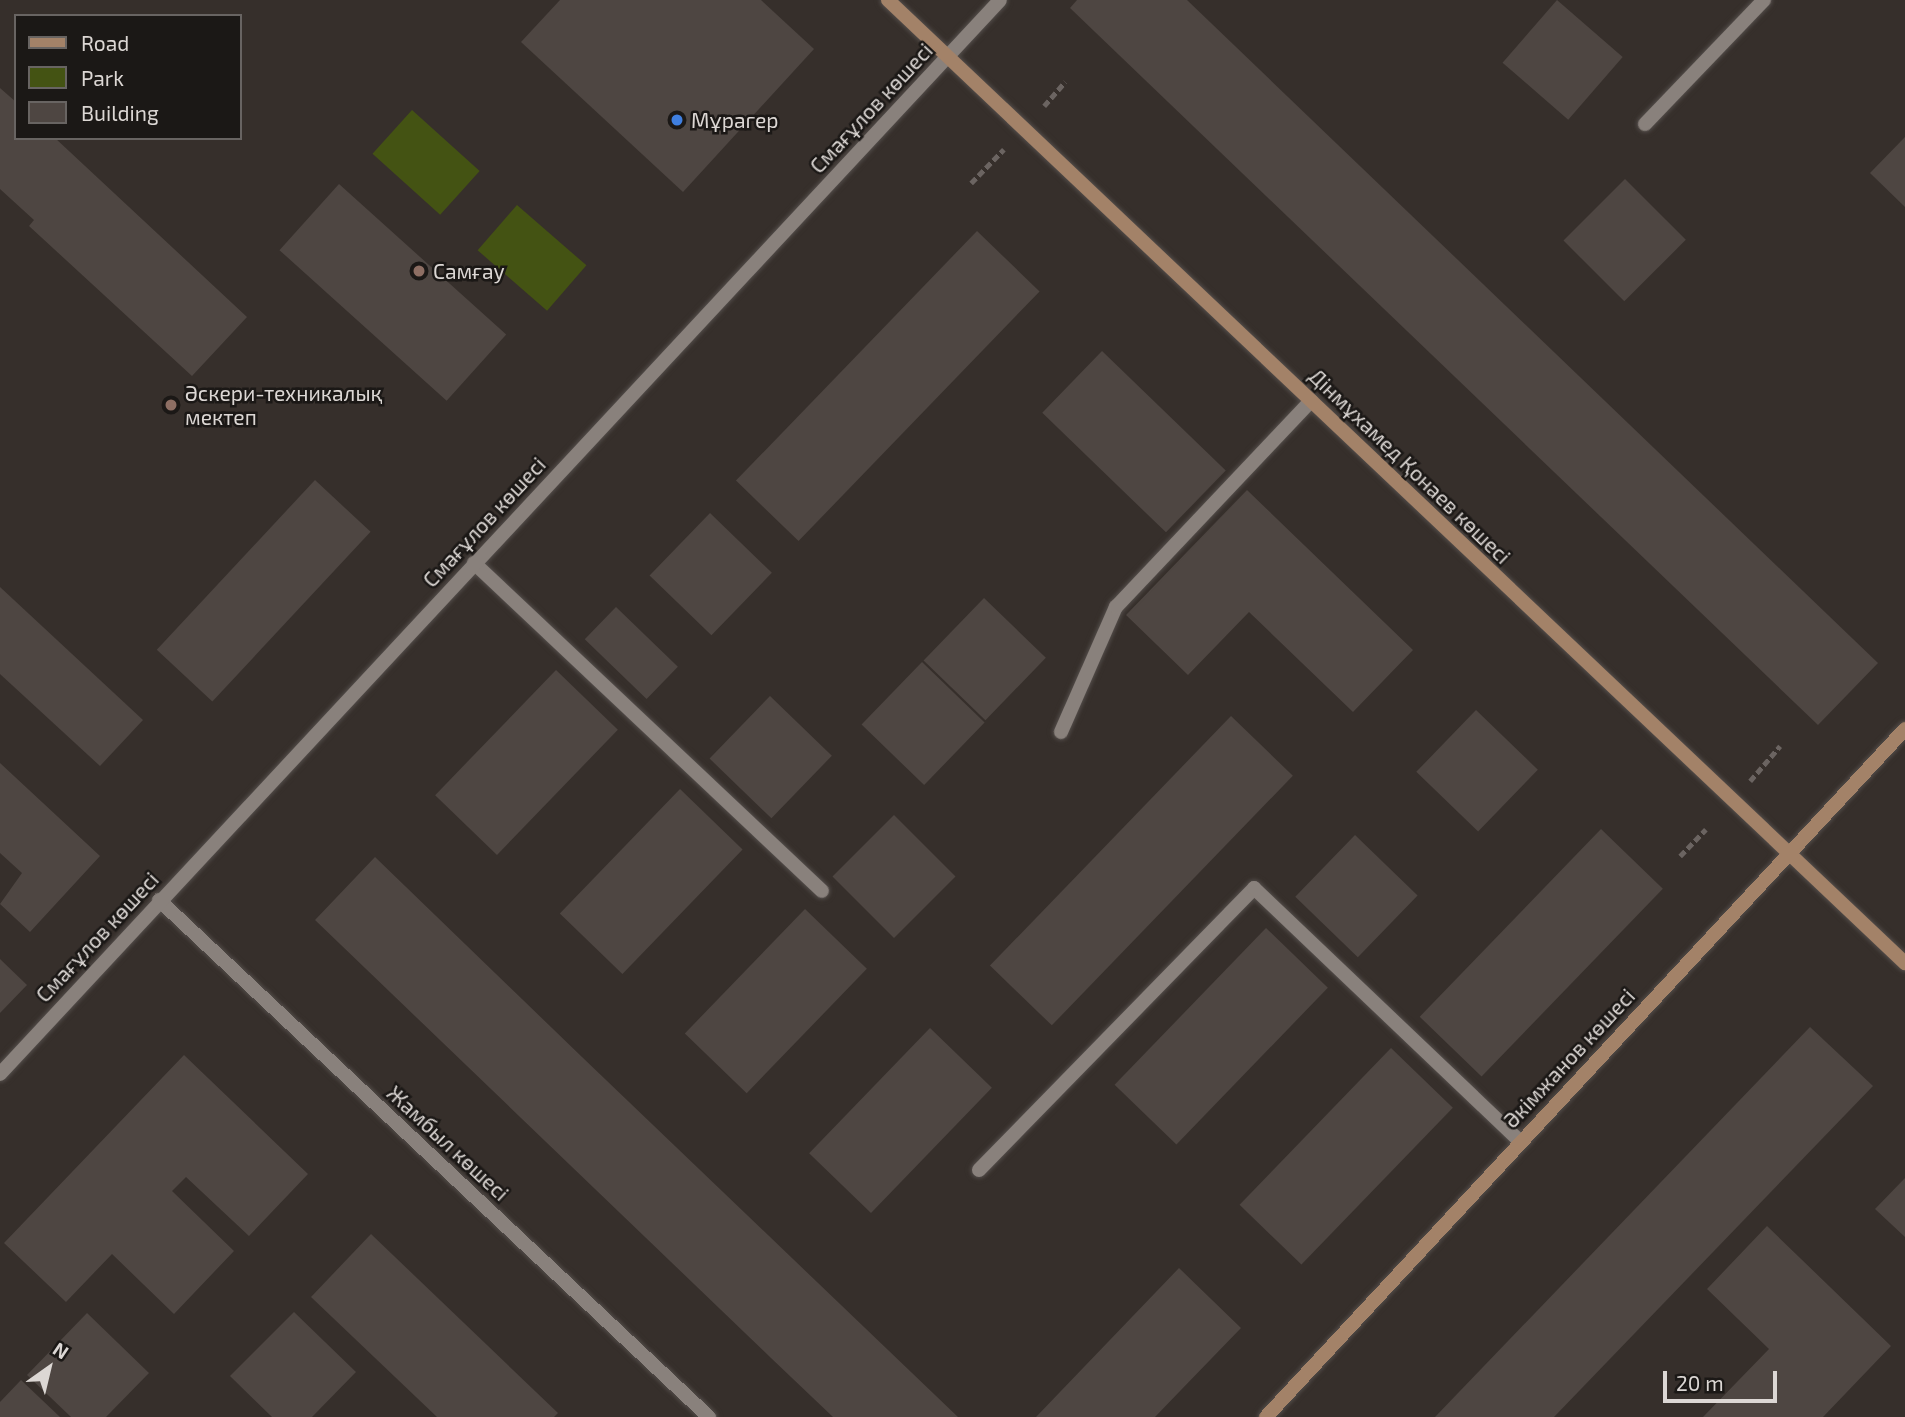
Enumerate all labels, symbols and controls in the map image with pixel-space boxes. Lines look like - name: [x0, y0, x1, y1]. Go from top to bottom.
- legend: [14, 14, 242, 140]
- text: Road: [81, 30, 129, 55]
- street label: Смағұлов көшесі: [804, 38, 938, 178]
- text: Park: [81, 65, 124, 90]
- text: Building: [81, 100, 159, 125]
- place label: Мұрагер: [691, 107, 779, 133]
- marker: Мұрагер: [669, 112, 685, 128]
- place label: Самғау: [433, 258, 505, 284]
- marker: Самғау: [411, 263, 427, 279]
- street label: Дінмұхамед Қонаев көшесі: [1304, 363, 1516, 569]
- place label: Әскери-техникалық мектеп: [185, 380, 382, 430]
- marker: Әскери-техникалық мектеп: [163, 397, 179, 413]
- street label: Смағұлов көшесі: [417, 452, 551, 592]
- street label: Смағұлов көшесі: [30, 867, 164, 1007]
- street label: Әкімжанов көшесі: [1498, 983, 1640, 1133]
- street label: Жамбыл көшесі: [382, 1080, 514, 1206]
- north arrow: [14, 1333, 84, 1403]
- text: N: [49, 1337, 73, 1364]
- scale bar: [1667, 1358, 1781, 1402]
- text: 20 m: [1676, 1370, 1724, 1395]

